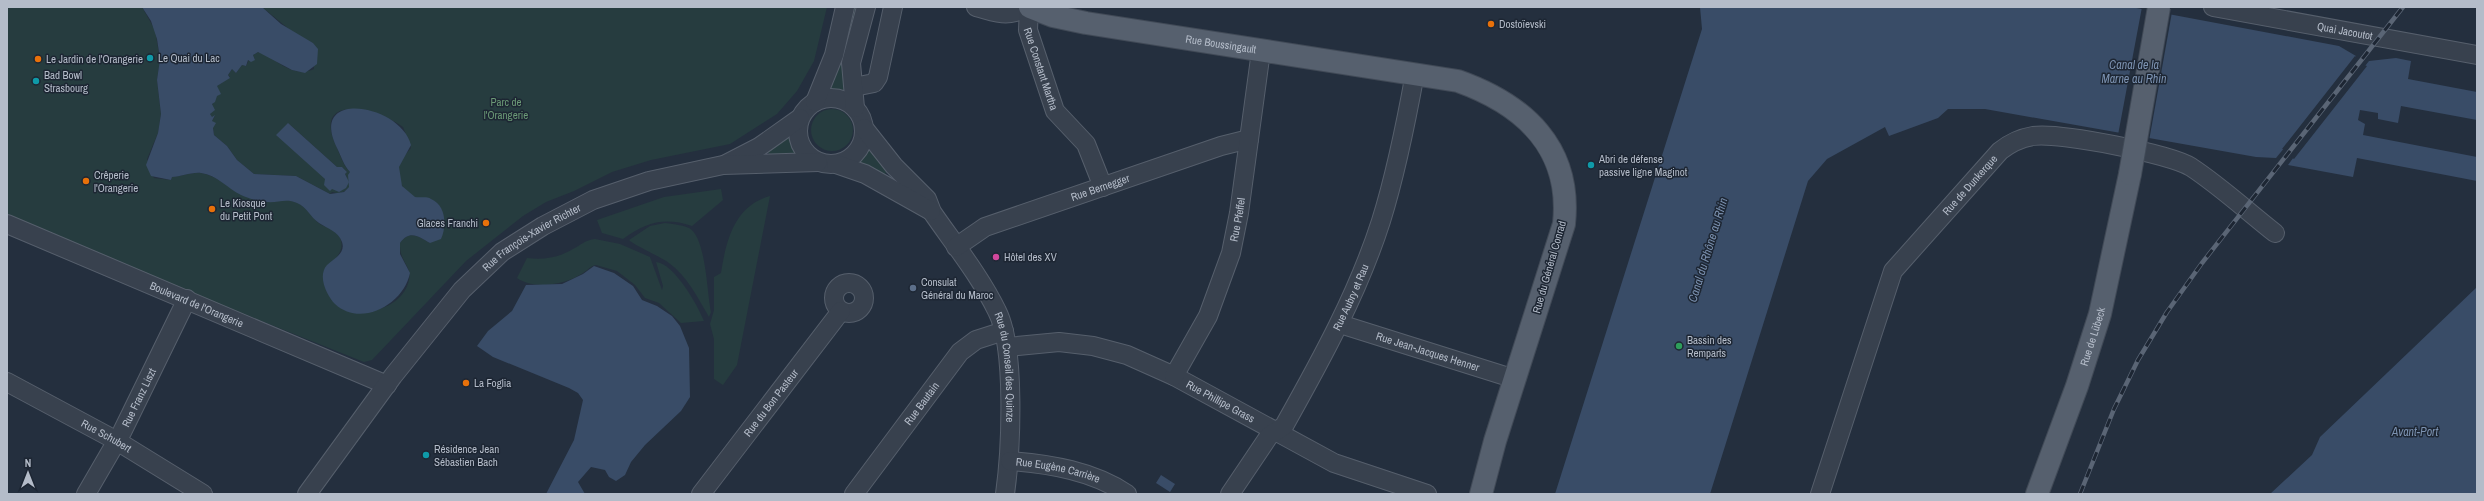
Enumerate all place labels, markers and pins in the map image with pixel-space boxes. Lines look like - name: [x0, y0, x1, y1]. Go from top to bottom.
- place label: Dostoïevski: [1499, 17, 1546, 31]
- marker: Dostoïevski: [1486, 19, 1496, 29]
- place label: Le Quai du Lac: [158, 51, 220, 65]
- place label: Le Jardin de l'Orangerie: [46, 52, 143, 66]
- marker: Le Quai du Lac: [145, 53, 155, 63]
- marker: Le Jardin de l'Orangerie: [33, 54, 43, 64]
- place label: Bad Bowl Strasbourg: [44, 68, 88, 95]
- marker: Bad Bowl Strasbourg: [31, 76, 41, 86]
- place label: Abri de défense passive ligne Maginot: [1598, 152, 1688, 179]
- marker: Abri de défense passive ligne Maginot: [1586, 160, 1596, 170]
- place label: Crêperie l'Orangerie: [94, 168, 138, 195]
- marker: Crêperie l'Orangerie: [81, 176, 91, 186]
- place label: Le Kiosque du Petit Pont: [220, 196, 273, 223]
- marker: Le Kiosque du Petit Pont: [207, 204, 217, 214]
- place label: Glaces Franchi: [417, 216, 478, 230]
- marker: Glaces Franchi: [481, 218, 491, 228]
- place label: Hôtel des XV: [1004, 250, 1057, 264]
- marker: Hôtel des XV: [991, 252, 1001, 262]
- place label: Consulat Général du Maroc: [921, 275, 994, 302]
- marker: Consulat Général du Maroc: [908, 283, 918, 293]
- place label: Bassin des Remparts: [1687, 333, 1732, 360]
- marker: Bassin des Remparts: [1674, 341, 1684, 351]
- place label: La Foglia: [474, 376, 511, 390]
- marker: La Foglia: [461, 378, 471, 388]
- place label: Résidence Jean Sébastien Bach: [434, 442, 499, 469]
- marker: Résidence Jean Sébastien Bach: [421, 450, 431, 460]

